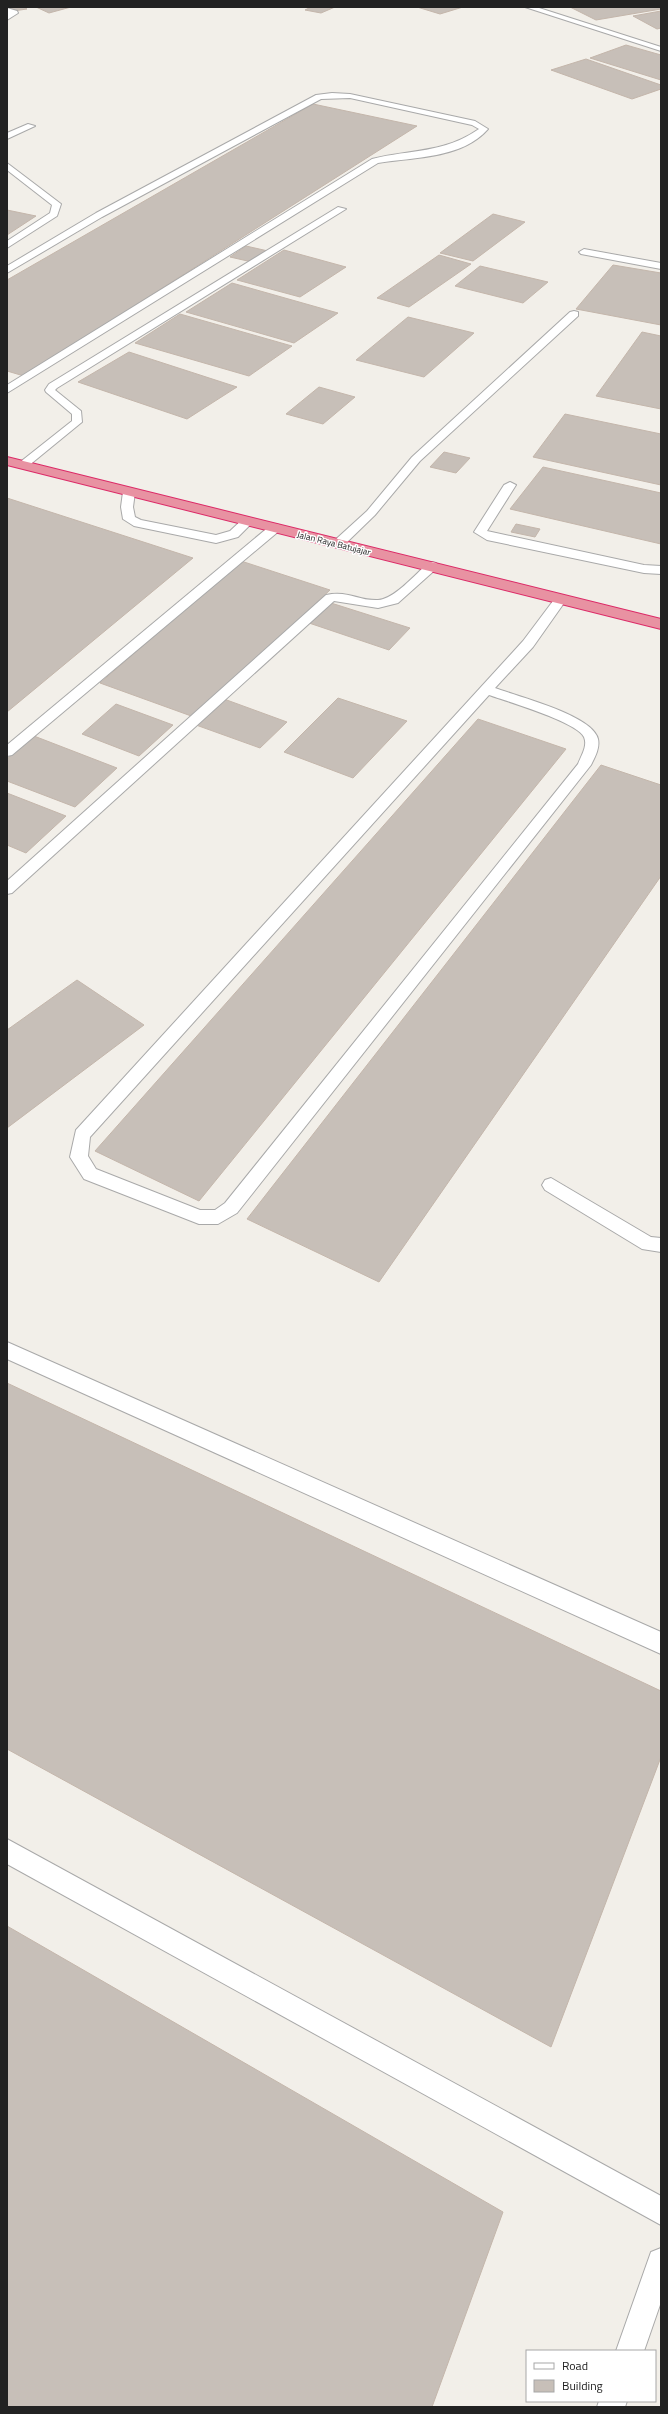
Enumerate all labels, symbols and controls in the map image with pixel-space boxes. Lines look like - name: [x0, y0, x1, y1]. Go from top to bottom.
- street label: Jalan Raya Batujajar: [296, 528, 372, 558]
- legend: [526, 2350, 656, 2402]
- text: Road: [562, 2356, 588, 2375]
- text: Building: [562, 2376, 603, 2395]

